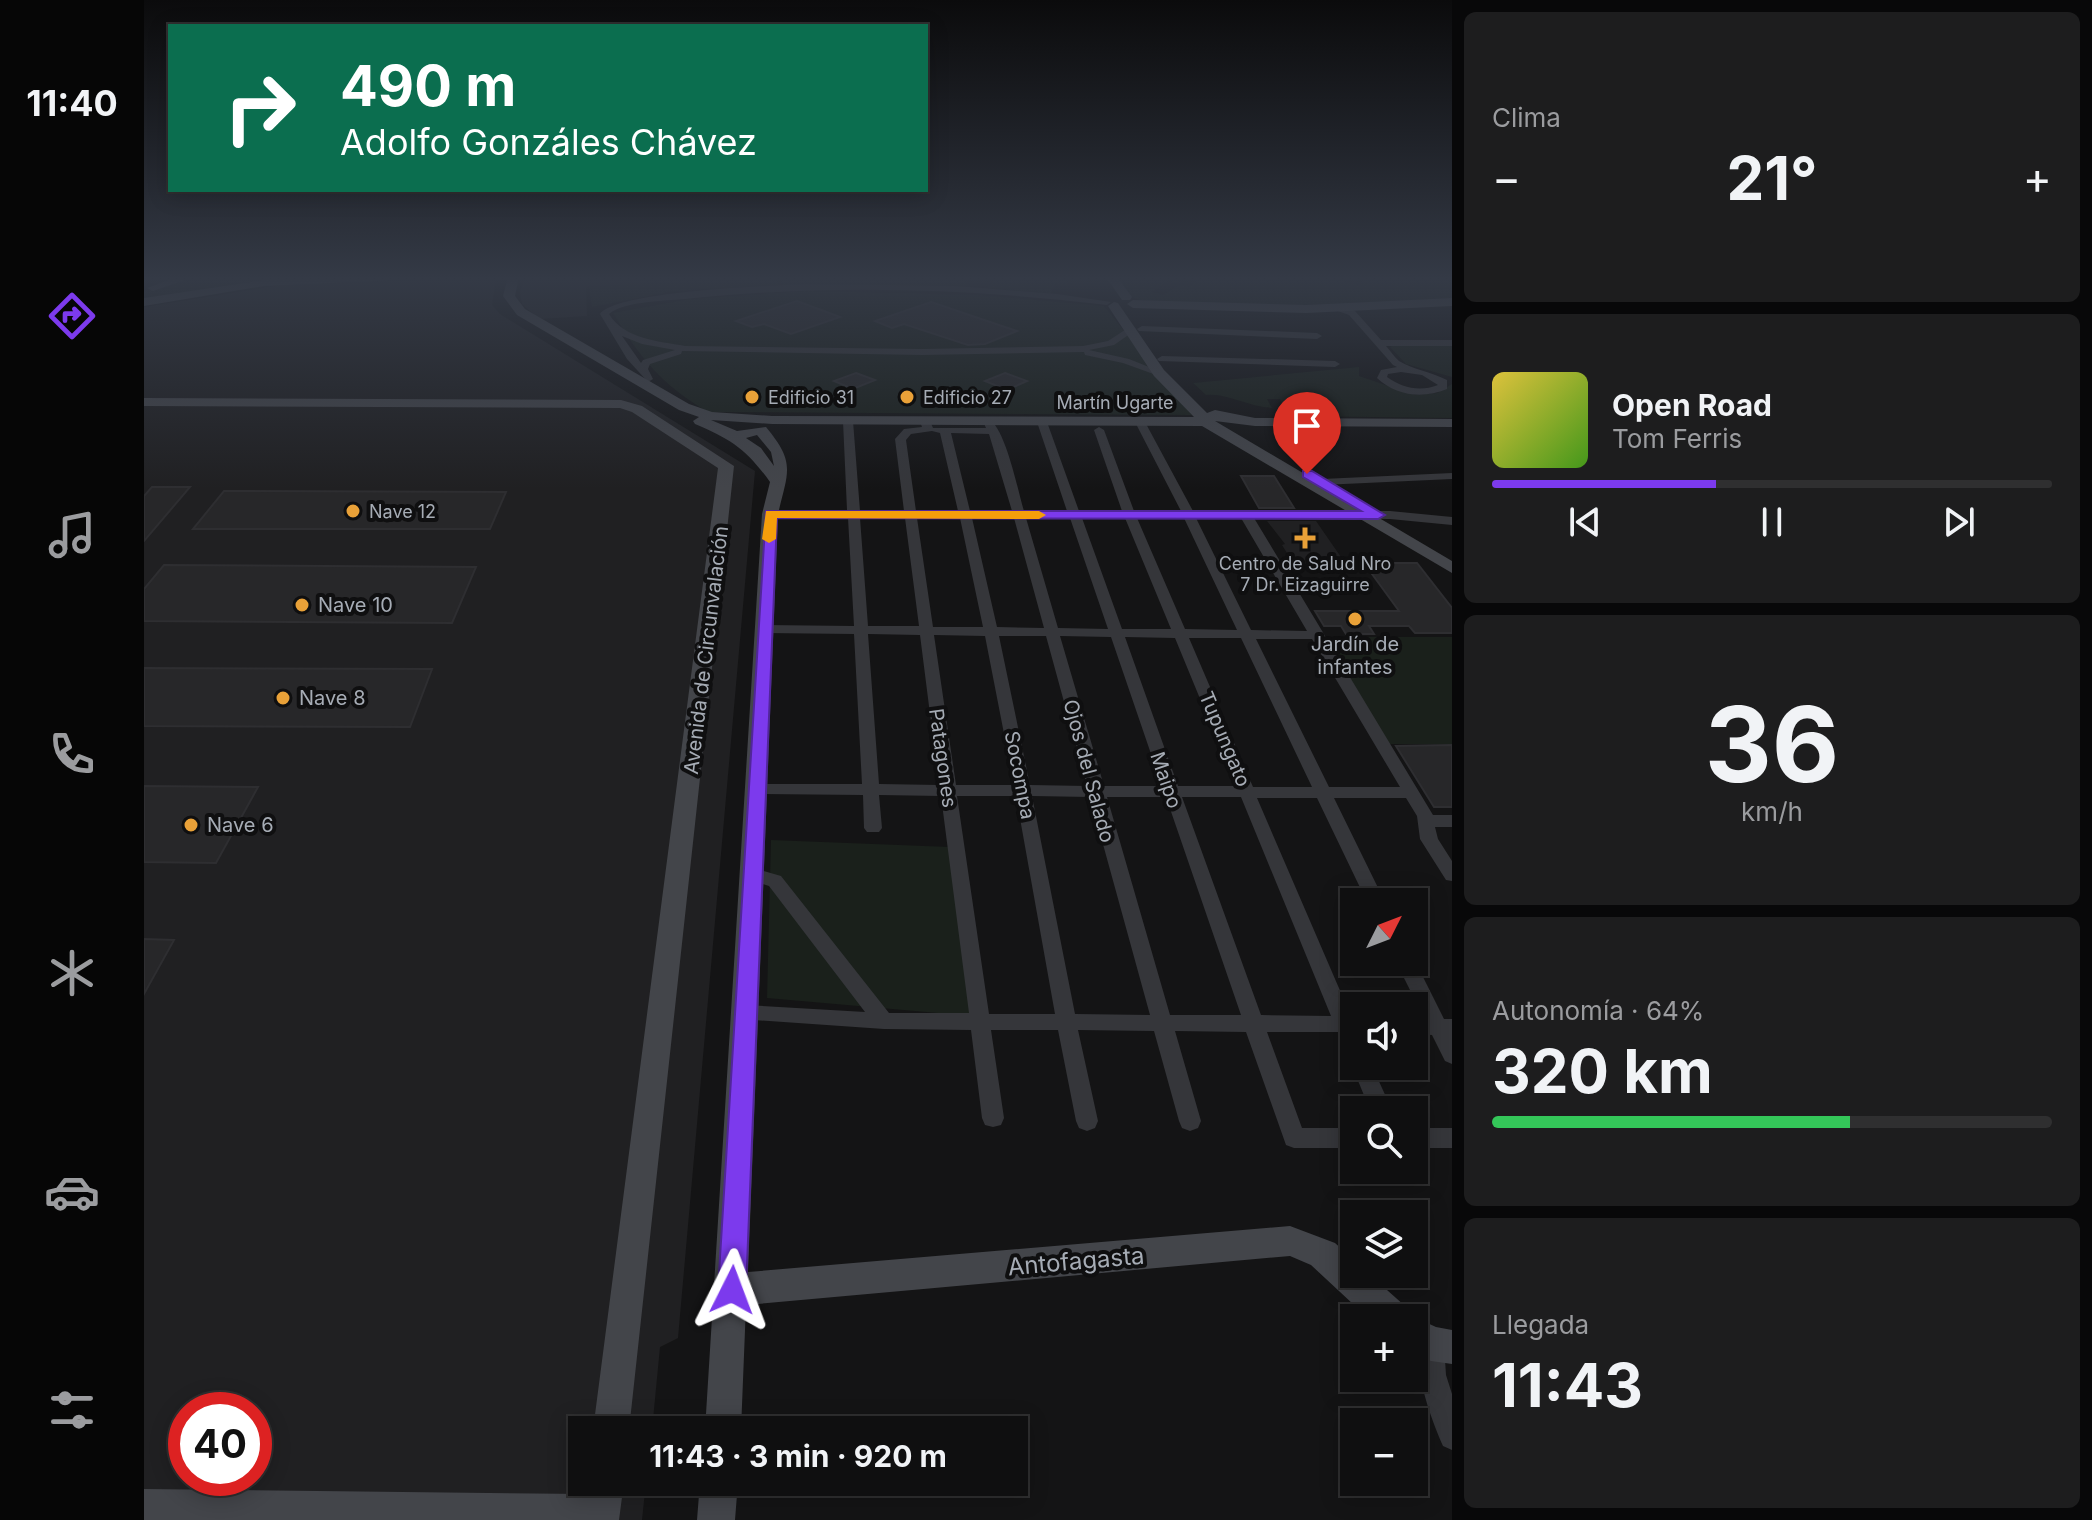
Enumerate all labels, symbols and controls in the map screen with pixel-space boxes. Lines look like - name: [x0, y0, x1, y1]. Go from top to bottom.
- text: 490 m: [340, 52, 516, 120]
- icon: right: [208, 56, 312, 160]
- text: 11:40: [26, 81, 118, 125]
- text: Clima: [1492, 102, 1561, 133]
- text: Adolfo Gonzáles Chávez: [340, 120, 757, 164]
- text: 21°: [1726, 142, 1818, 214]
- text: −: [1492, 151, 1521, 205]
- text: +: [2023, 151, 2052, 205]
- icon: directions: [44, 288, 100, 344]
- place label: Edificio 31: [768, 387, 854, 408]
- place label: Edificio 27: [923, 387, 1012, 408]
- text: Open Road: [1612, 387, 1772, 423]
- marker: Edificio 31: [743, 388, 761, 406]
- marker: Edificio 27: [898, 388, 916, 406]
- street label: Martín Ugarte: [1056, 392, 1174, 413]
- pin: [1273, 392, 1341, 474]
- icon: arrive: [1285, 404, 1329, 448]
- text: Tom Ferris: [1612, 423, 1742, 454]
- icon: previous: [1563, 500, 1607, 544]
- icon: pause: [1750, 500, 1794, 544]
- icon: next: [1937, 500, 1981, 544]
- place label: Nave 12: [369, 501, 436, 522]
- marker: Nave 12: [344, 502, 362, 520]
- icon: music: [44, 507, 100, 563]
- street label: Avenida de Circunvalación: [679, 524, 733, 776]
- marker: Centro de Salud Nro 7 Dr. Eizaguirre: [1294, 527, 1316, 549]
- place label: Centro de Salud Nro 7 Dr. Eizaguirre: [1219, 553, 1391, 595]
- place label: Nave 10: [318, 593, 393, 617]
- marker: Nave 10: [293, 596, 311, 614]
- marker: Jardín de infantes: [1346, 610, 1364, 628]
- place label: Jardín de infantes: [1311, 632, 1399, 679]
- text: 36: [1705, 681, 1839, 807]
- place label: Nave 8: [299, 686, 366, 710]
- street label: Tupungato: [1194, 688, 1256, 790]
- marker: Nave 8: [274, 689, 292, 707]
- street label: Ojos del Salado: [1058, 697, 1120, 845]
- street label: Patagones: [924, 707, 962, 809]
- icon: phone: [44, 726, 100, 782]
- street label: Socompa: [1000, 729, 1040, 821]
- street label: Maipo: [1145, 748, 1187, 812]
- text: km/h: [1741, 796, 1803, 827]
- place label: Nave 6: [207, 813, 274, 837]
- marker: Nave 6: [182, 816, 200, 834]
- north arrow: [1340, 888, 1428, 976]
- map controls: [1340, 888, 1428, 1496]
- icon: climate: [44, 945, 100, 1001]
- button: sound: [1340, 992, 1428, 1080]
- text: Autonomía · 64%: [1492, 995, 1704, 1026]
- text: 320 km: [1492, 1035, 1713, 1107]
- button: search: [1340, 1096, 1428, 1184]
- icon: car: [44, 1164, 100, 1220]
- button: layers: [1340, 1200, 1428, 1288]
- street label: Antofagasta: [1006, 1241, 1146, 1281]
- position arrow: [690, 1248, 774, 1332]
- button: +: [1340, 1304, 1428, 1392]
- text: Llegada: [1492, 1309, 1589, 1340]
- text: 11:43: [1492, 1349, 1643, 1421]
- icon: filters: [44, 1382, 100, 1438]
- speed limit sign: 40: [168, 1392, 272, 1496]
- button: −: [1340, 1408, 1428, 1496]
- text: 11:43 · 3 min · 920 m: [649, 1438, 947, 1474]

